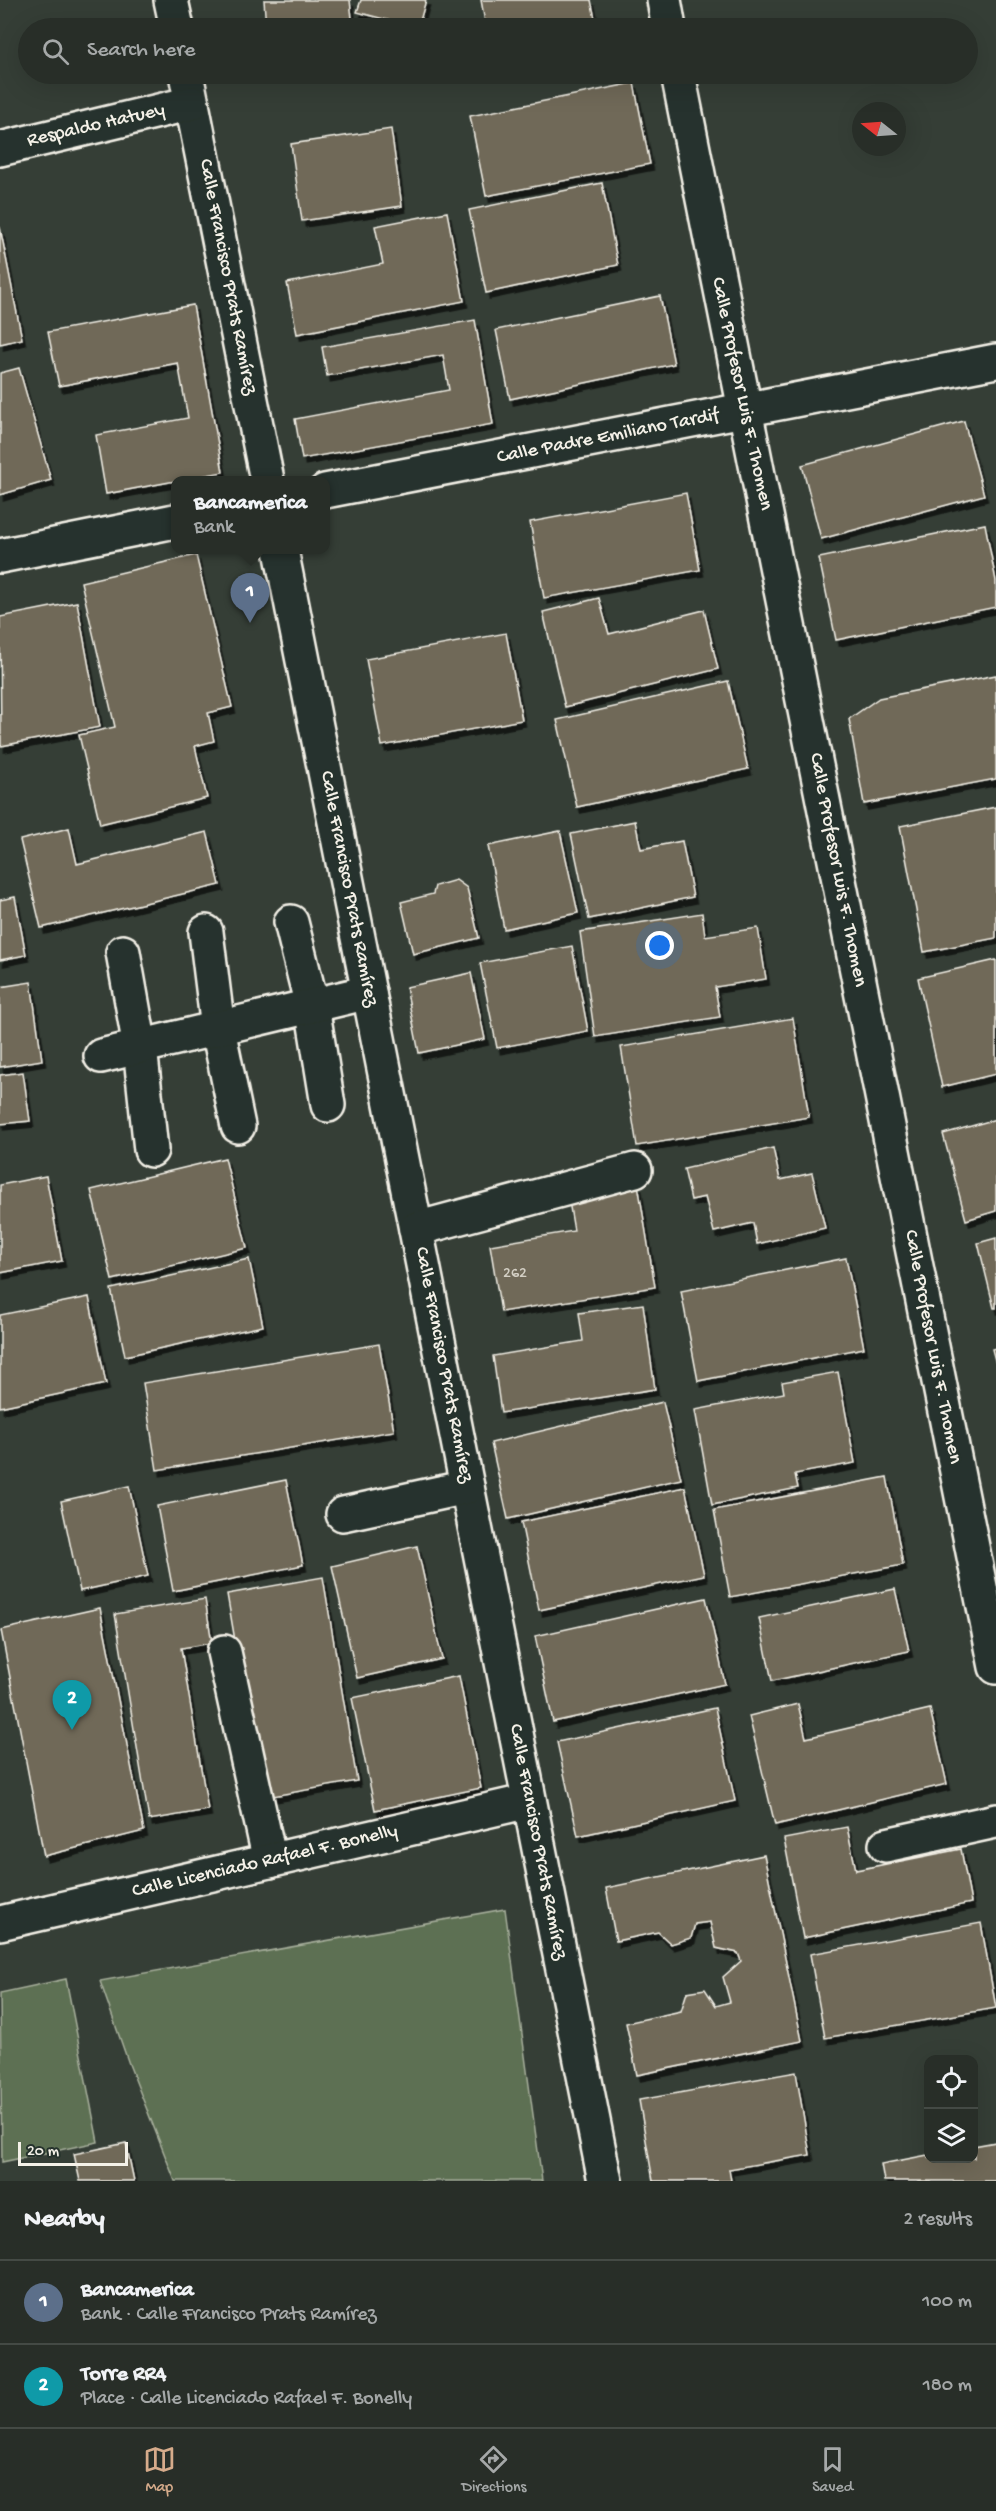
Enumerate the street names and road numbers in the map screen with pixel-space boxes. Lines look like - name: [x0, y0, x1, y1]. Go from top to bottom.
- street label: Respaldo Hatuey: [25, 99, 167, 153]
- street label: Calle Francisco Prats Ramírez: [193, 157, 261, 398]
- street label: Calle Profesor Luis F. Thomen: [705, 275, 777, 513]
- street label: Calle Padre Emiliano Tardif: [495, 404, 723, 470]
- street label: Calle Profesor Luis F. Thomen: [803, 751, 871, 989]
- street label: Calle Francisco Prats Ramírez: [314, 769, 382, 1010]
- street label: Calle Profesor Luis F. Thomen: [898, 1228, 966, 1466]
- street label: Calle Francisco Prats Ramírez: [409, 1245, 477, 1486]
- street label: Calle Francisco Prats Ramírez: [503, 1722, 571, 1963]
- street label: Calle Licenciado Rafael F. Bonelly: [130, 1820, 400, 1904]

